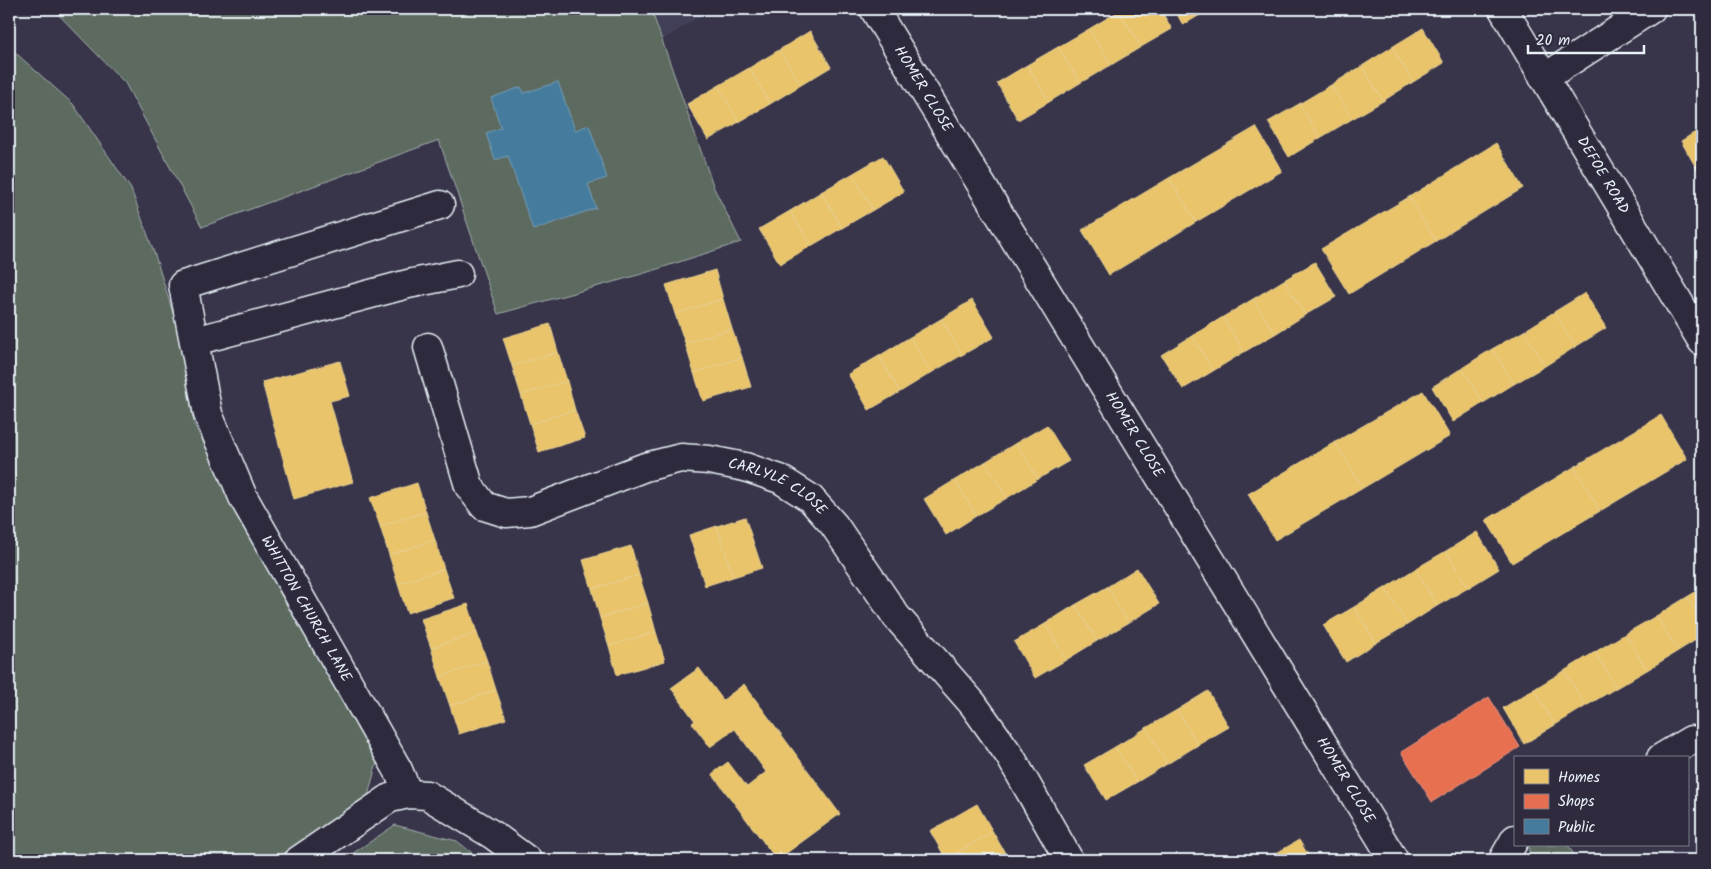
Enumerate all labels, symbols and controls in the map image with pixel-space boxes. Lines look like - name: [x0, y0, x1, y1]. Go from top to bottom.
- scale bar: [1528, 22, 1645, 54]
- text: 20 m: [1536, 29, 1570, 53]
- street label: HOMER CLOSE: [887, 41, 959, 138]
- street label: DEFOE ROAD: [1570, 132, 1636, 219]
- street label: HOMER CLOSE: [1098, 387, 1171, 484]
- street label: CARLYLE CLOSE: [726, 452, 833, 522]
- street label: WHITTON CHURCH LANE: [254, 531, 358, 688]
- street label: HOMER CLOSE: [1310, 732, 1382, 829]
- legend: [1514, 756, 1688, 846]
- text: Homes: [1558, 766, 1601, 790]
- text: Shops: [1558, 790, 1595, 814]
- text: Public: [1558, 816, 1595, 840]

